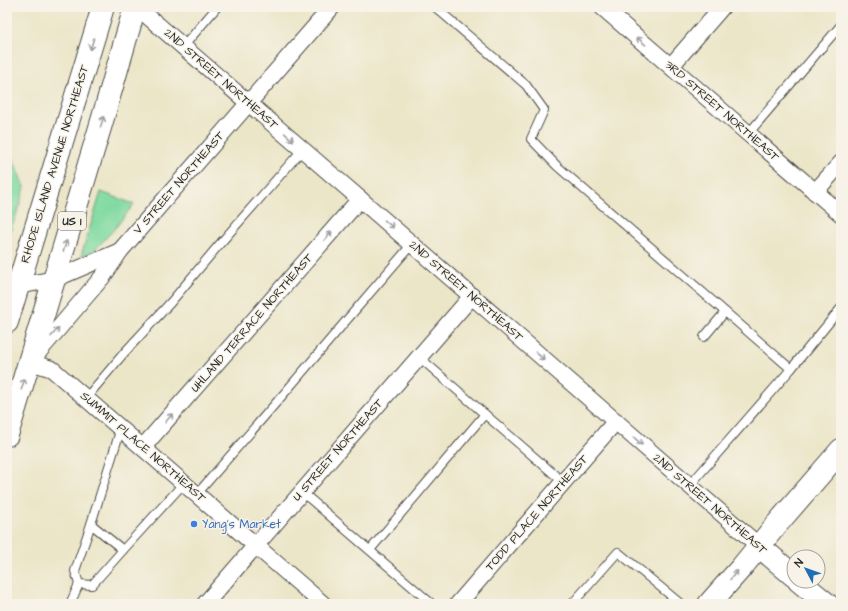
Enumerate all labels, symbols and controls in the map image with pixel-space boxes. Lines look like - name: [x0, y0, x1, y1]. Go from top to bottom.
- street label: 2ND STREET NORTHEAST: [160, 25, 282, 134]
- one-way arrow: [636, 36, 646, 45]
- one-way arrow: [88, 38, 95, 51]
- street label: 3RD STREET NORTHEAST: [661, 57, 783, 166]
- street label: RHODE ISLAND AVENUE NORTHEAST: [17, 62, 93, 265]
- one-way arrow: [99, 115, 106, 128]
- street label: V STREET NORTHEAST: [129, 127, 229, 238]
- one-way arrow: [284, 133, 294, 142]
- road number: US 1: [58, 212, 86, 230]
- one-way arrow: [384, 220, 395, 229]
- one-way arrow: [323, 231, 332, 241]
- street label: 2ND STREET NORTHEAST: [405, 237, 527, 346]
- one-way arrow: [62, 240, 69, 253]
- street label: UHLAND TERRACE NORTHEAST: [187, 250, 317, 396]
- one-way arrow: [50, 328, 59, 338]
- one-way arrow: [535, 351, 546, 360]
- one-way arrow: [20, 378, 27, 391]
- street label: SUMMIT PLACE NORTHEAST: [77, 388, 210, 507]
- street label: U STREET NORTHEAST: [289, 395, 388, 505]
- one-way arrow: [164, 412, 173, 423]
- one-way arrow: [633, 436, 643, 445]
- street label: 2ND STREET NORTHEAST: [649, 450, 771, 559]
- street label: TODD PLACE NORTHEAST: [482, 451, 593, 575]
- place label: Yang's Market: [202, 516, 281, 534]
- marker: Yang's Market: [189, 519, 199, 529]
- north arrow: [786, 549, 826, 589]
- text: N: [791, 555, 807, 570]
- one-way arrow: [730, 570, 739, 581]

